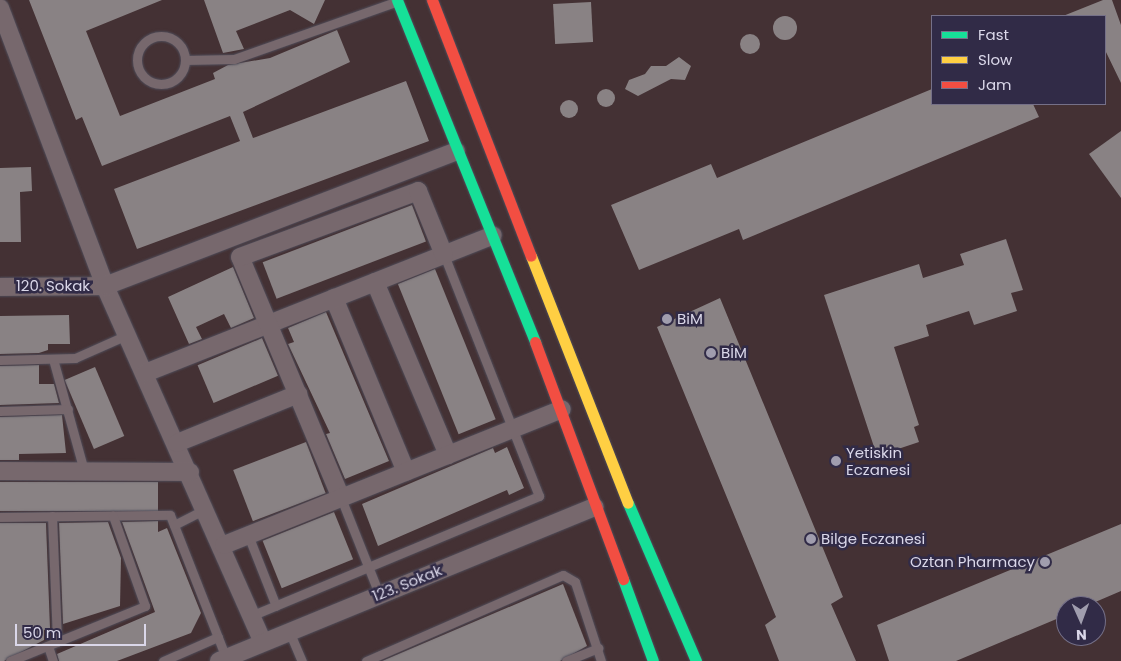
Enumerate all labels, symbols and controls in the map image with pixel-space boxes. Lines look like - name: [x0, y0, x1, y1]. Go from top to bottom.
- legend: [931, 15, 1106, 105]
- text: Fast: [978, 24, 1009, 45]
- text: Slow: [978, 49, 1012, 70]
- text: Jam: [978, 74, 1012, 95]
- street label: 120. Sokak: [16, 277, 90, 295]
- place label: BiM: [677, 310, 703, 328]
- marker: BiM: [661, 313, 673, 325]
- place label: BİM: [721, 344, 747, 362]
- marker: BİM: [705, 347, 717, 359]
- place label: Yetiskin Eczanesi: [846, 443, 910, 478]
- marker: Yetiskin Eczanesi: [830, 455, 842, 467]
- place label: Bilge Eczanesi: [821, 530, 925, 548]
- marker: Bilge Eczanesi: [805, 533, 817, 545]
- place label: Oztan Pharmacy: [910, 553, 1035, 571]
- marker: Oztan Pharmacy: [1039, 556, 1051, 568]
- street label: 123. Sokak: [370, 561, 444, 605]
- north arrow: [1056, 596, 1106, 646]
- scale bar: [18, 614, 149, 646]
- text: 50 m: [23, 622, 61, 643]
- text: N: [1076, 625, 1087, 645]

